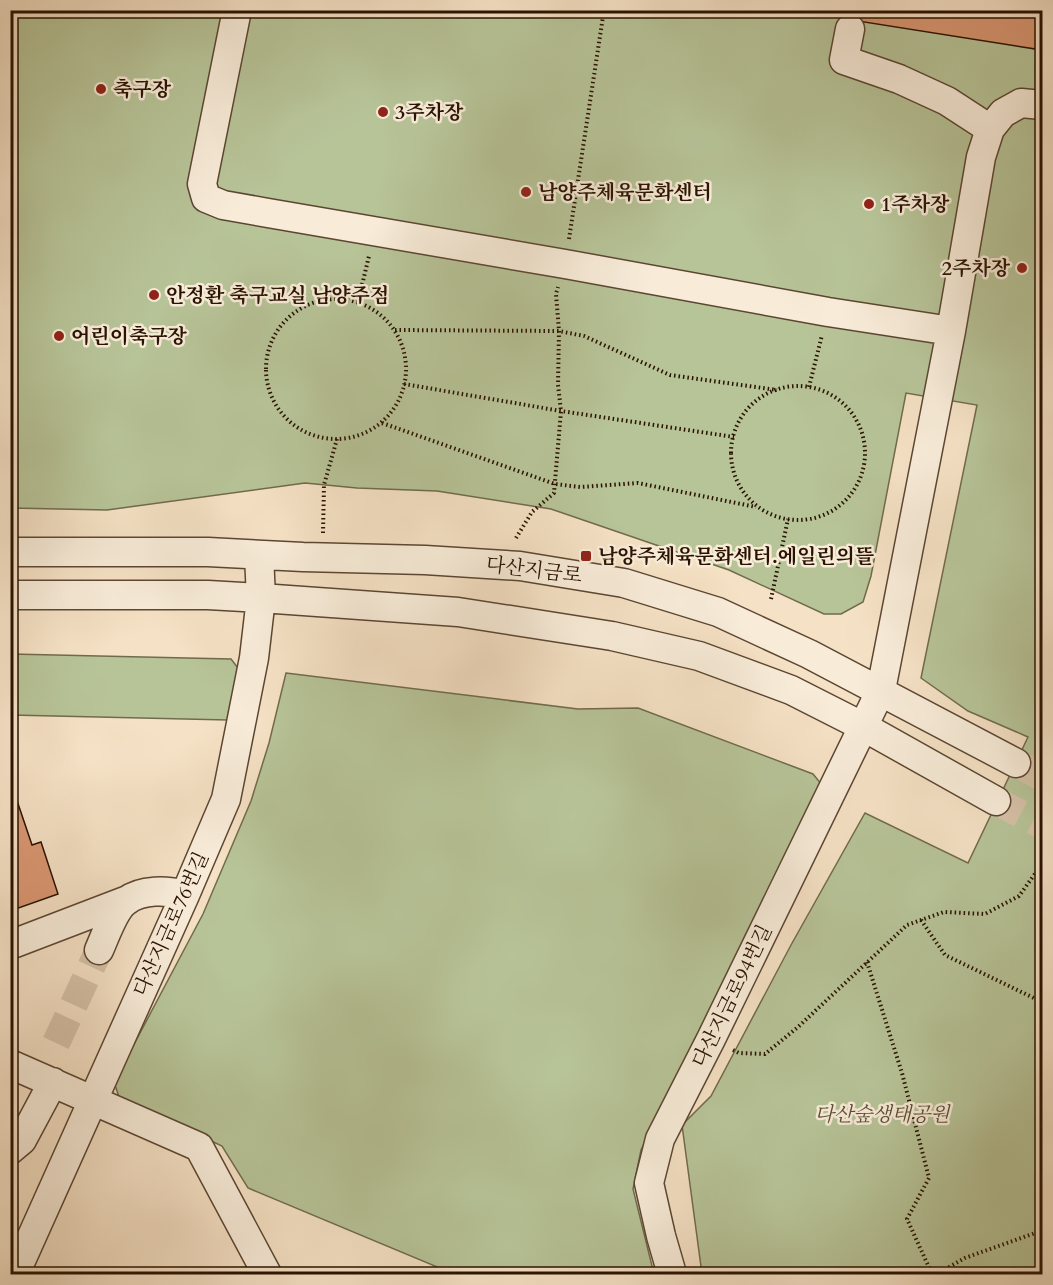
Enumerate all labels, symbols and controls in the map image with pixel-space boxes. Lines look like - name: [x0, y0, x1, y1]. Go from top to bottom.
- place label: 축구장: [113, 76, 172, 103]
- marker: 축구장: [94, 82, 108, 96]
- place label: 3주차장: [395, 99, 464, 126]
- marker: 3주차장: [376, 105, 390, 119]
- place label: 남양주체육문화센터: [538, 179, 712, 206]
- marker: 남양주체육문화센터: [519, 185, 533, 199]
- place label: 1주차장: [881, 191, 950, 218]
- marker: 1주차장: [862, 197, 876, 211]
- place label: 2주차장: [942, 255, 1011, 282]
- marker: 2주차장: [1015, 261, 1029, 275]
- place label: 안정환 축구교실 남양주점: [166, 282, 389, 309]
- marker: 안정환 축구교실 남양주점: [147, 288, 161, 302]
- place label: 어린이축구장: [71, 323, 188, 350]
- marker: 어린이축구장: [52, 329, 66, 343]
- place label: 남양주체육문화센터.에일린의뜰: [598, 543, 874, 570]
- marker: 남양주체육문화센터.에일린의뜰: [579, 549, 593, 563]
- street label: 다산지금로: [484, 551, 584, 589]
- street label: 다산지금로76번길: [127, 847, 215, 1001]
- street label: 다산지금로94번길: [686, 920, 778, 1072]
- park label: 다산숲생태공원: [814, 1101, 951, 1128]

